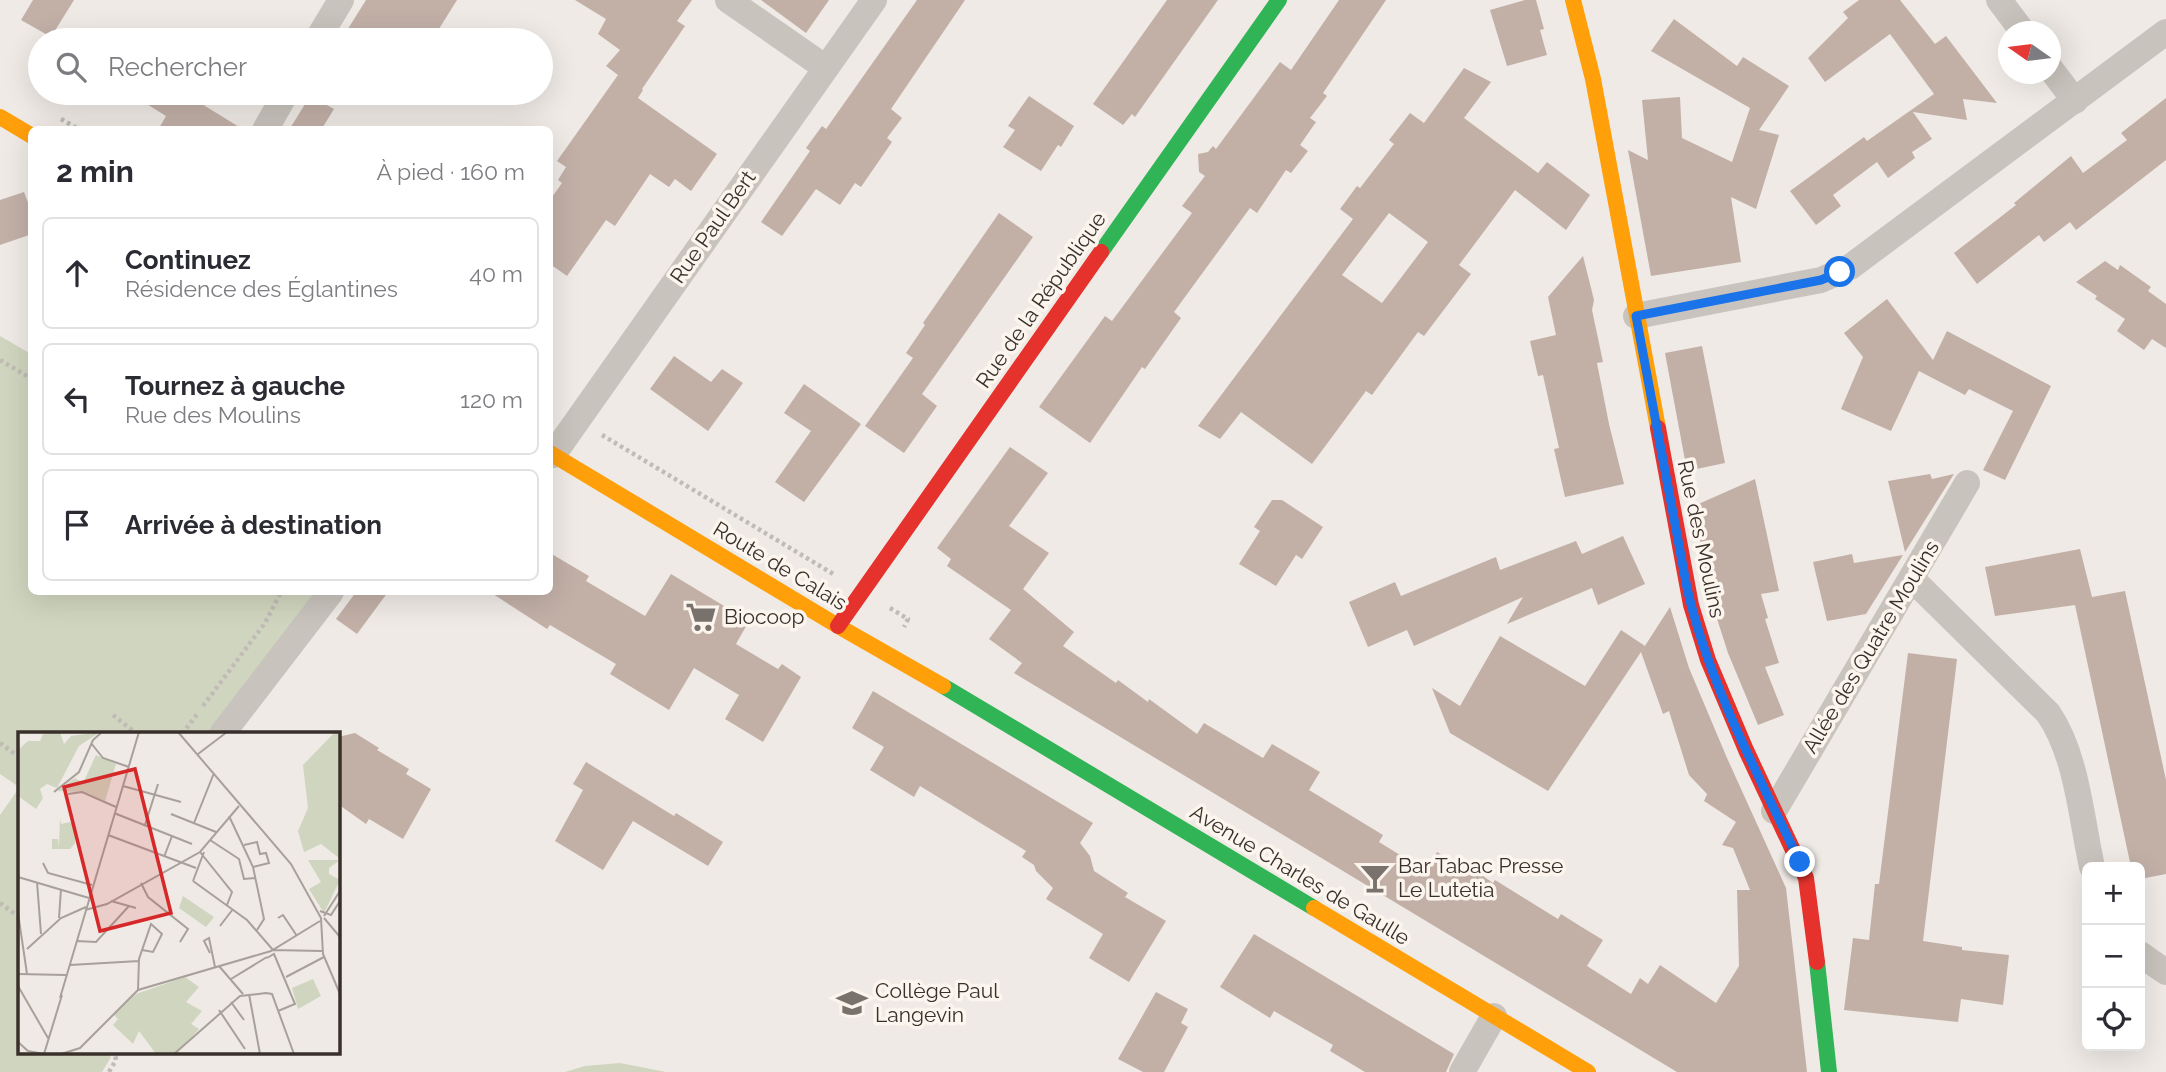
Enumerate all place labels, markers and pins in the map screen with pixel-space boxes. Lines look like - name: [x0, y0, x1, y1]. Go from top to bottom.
- supermarket icon: Biocoop: [684, 600, 718, 634]
- place label: Biocoop: [724, 604, 804, 629]
- place label: Bar Tabac Presse Le Lutetia: [1398, 853, 1563, 902]
- bar icon: Bar Tabac Presse Le Lutetia: [1358, 861, 1392, 895]
- place label: Collège Paul Langevin: [875, 978, 999, 1027]
- school or university icon: Collège Paul Langevin: [835, 986, 869, 1020]

